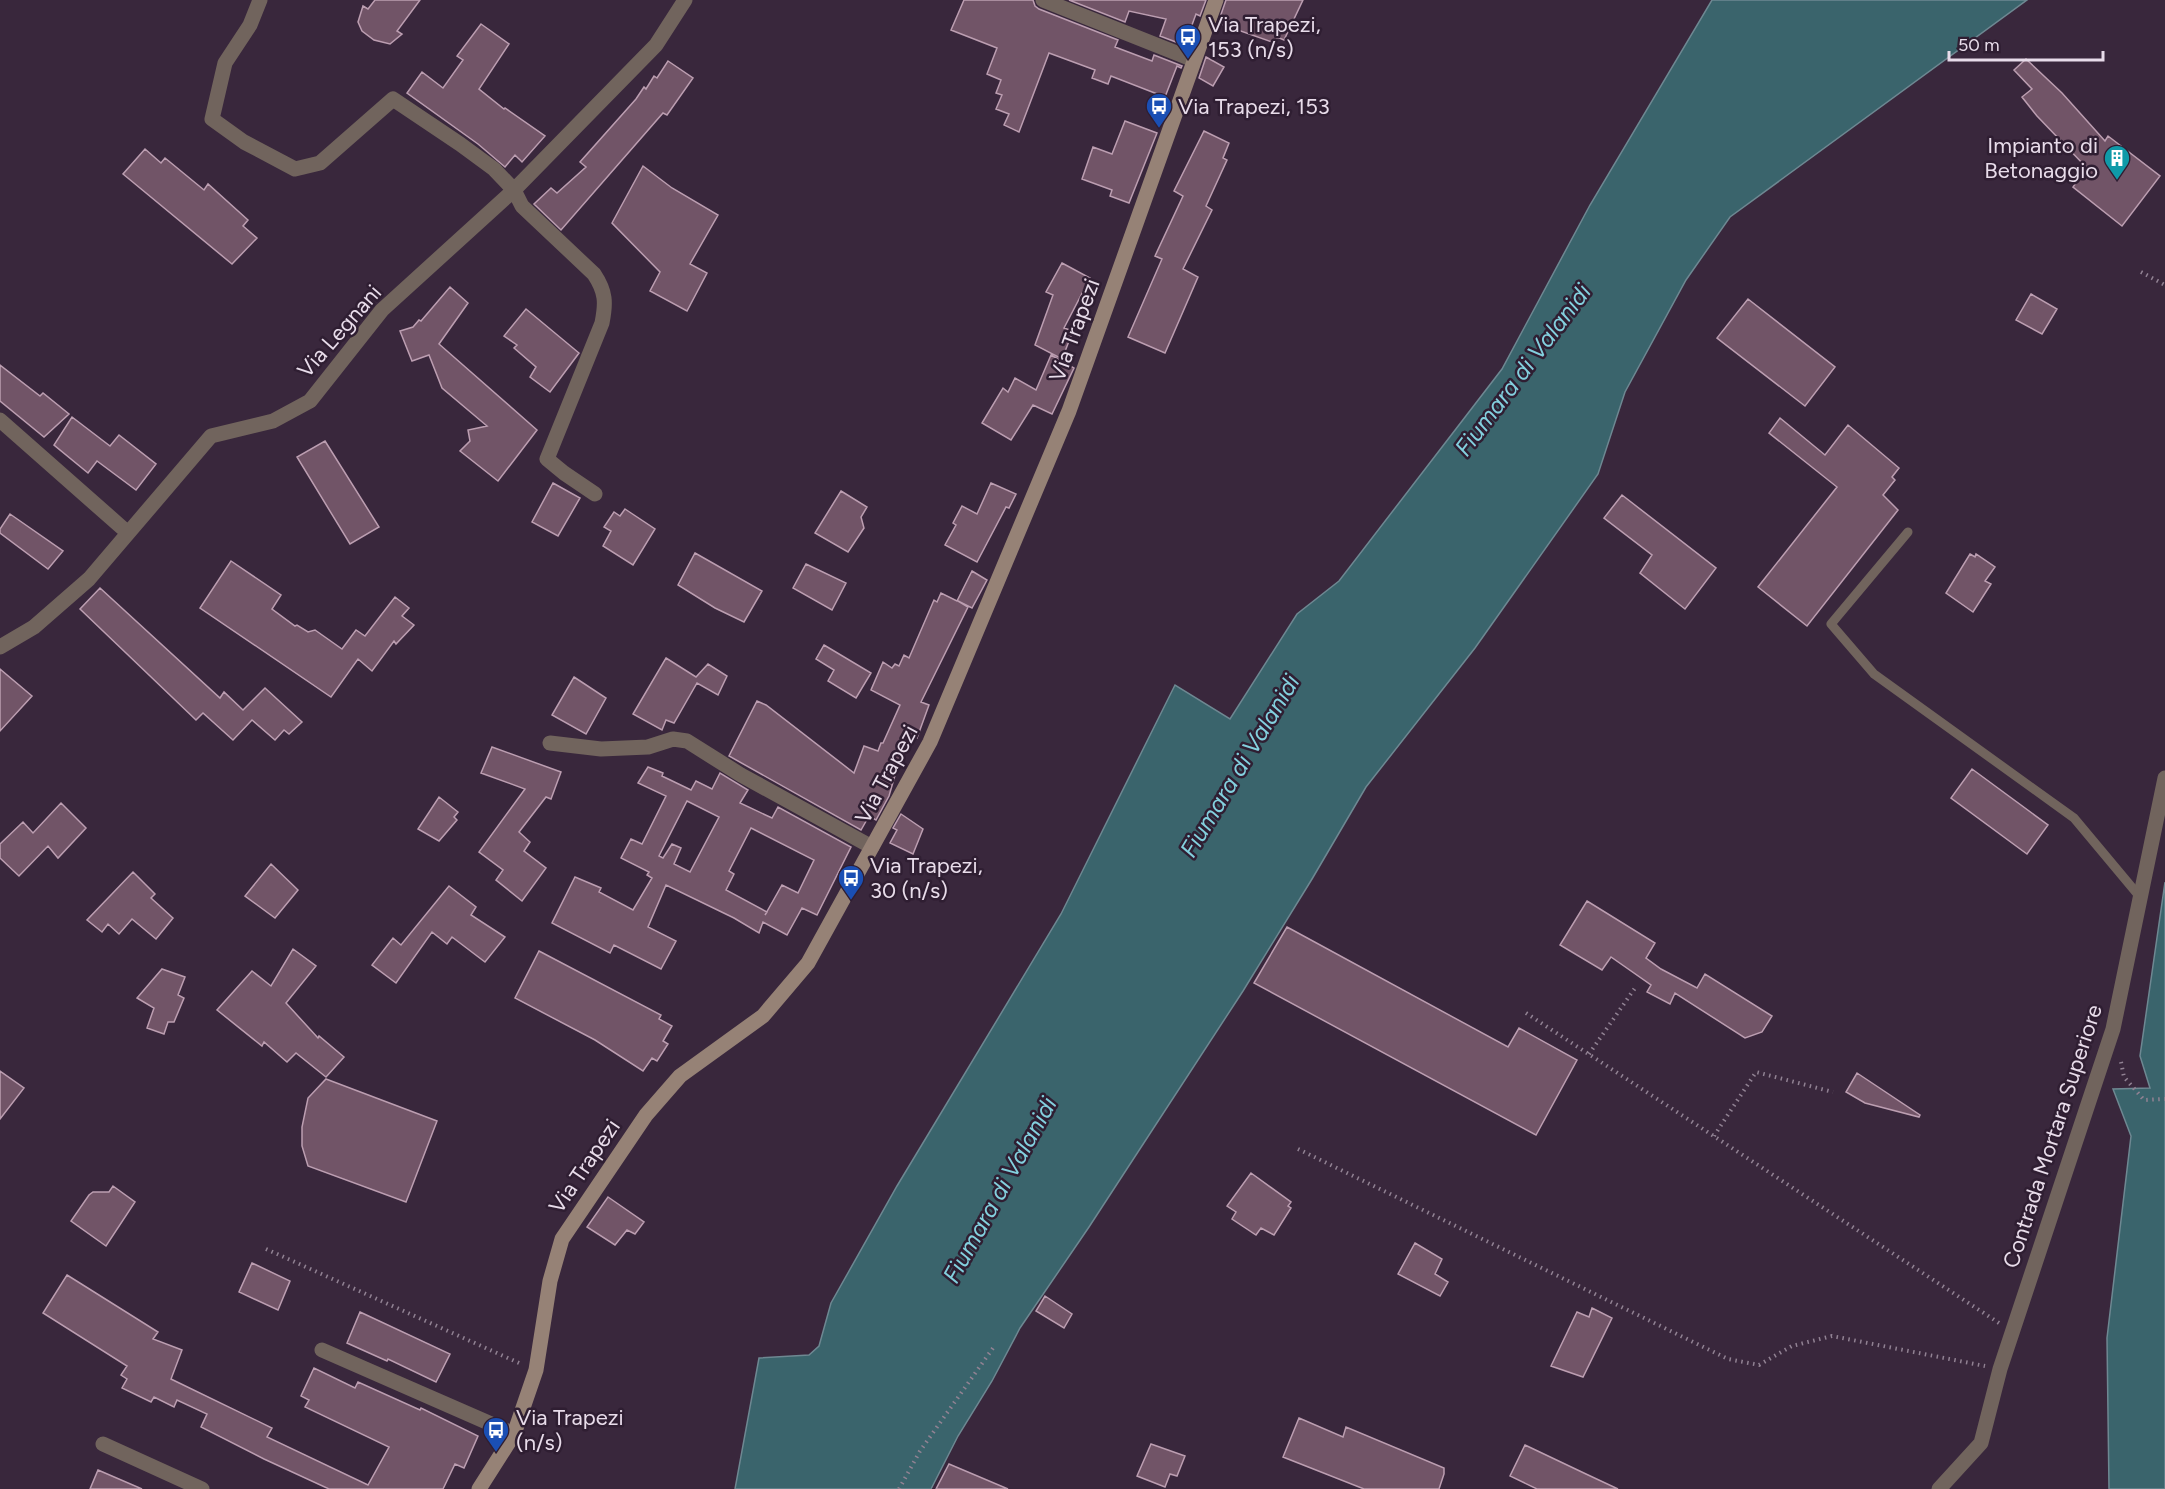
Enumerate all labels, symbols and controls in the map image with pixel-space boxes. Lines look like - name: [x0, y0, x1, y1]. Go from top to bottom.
- place label: Via Trapezi, 153 (n/s): [1208, 11, 1321, 63]
- bus stop icon: Via Trapezi, 153 (n/s): [1173, 22, 1203, 60]
- scale bar: [1949, 24, 2104, 62]
- text: 50 m: [1958, 34, 2000, 56]
- bus stop icon: Via Trapezi, 153: [1144, 91, 1174, 129]
- place label: Via Trapezi, 153: [1178, 93, 1330, 120]
- place label: Impianto di Betonaggio: [1984, 132, 2098, 184]
- building icon: Impianto di Betonaggio: [2102, 143, 2132, 181]
- street label: Via Trapezi: [1043, 275, 1106, 385]
- water label: Fiumara di Valanidi: [1448, 278, 1597, 462]
- street label: Via Legnani: [292, 279, 387, 383]
- water label: Fiumara di Valanidi: [1174, 669, 1306, 862]
- street label: Via Trapezi: [849, 720, 924, 828]
- place label: Via Trapezi, 30 (n/s): [870, 852, 983, 904]
- bus stop icon: Via Trapezi, 30 (n/s): [836, 863, 866, 901]
- street label: Contrada Mortara Superiore: [1997, 1001, 2108, 1271]
- water label: Fiumara di Valanidi: [936, 1091, 1063, 1288]
- street label: Via Trapezi: [543, 1114, 626, 1218]
- place label: Via Trapezi (n/s): [516, 1404, 624, 1456]
- bus stop icon: Via Trapezi (n/s): [481, 1415, 511, 1453]

